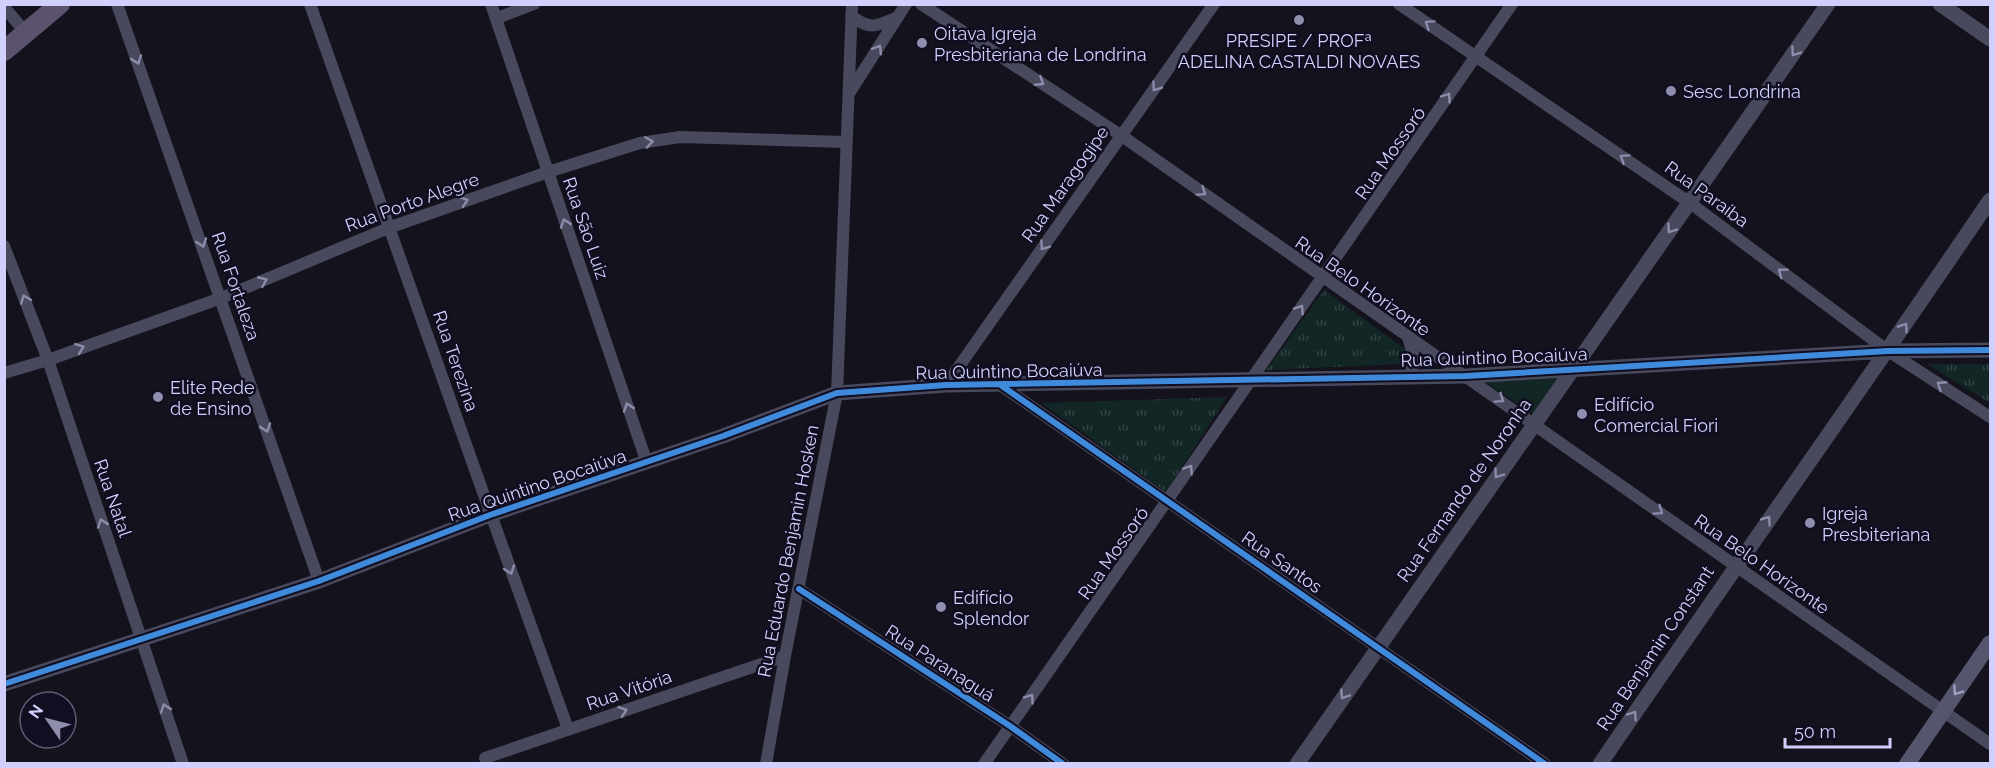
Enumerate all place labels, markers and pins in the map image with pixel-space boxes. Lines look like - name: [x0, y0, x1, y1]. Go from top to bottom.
- marker: PRESIPE / PROFª ADELINA CASTALDI NOVAES: [1292, 13, 1306, 27]
- place label: Oitava Igreja Presbiteriana de Londrina: [934, 23, 1147, 65]
- place label: PRESIPE / PROFª ADELINA CASTALDI NOVAES: [1178, 30, 1420, 72]
- marker: Oitava Igreja Presbiteriana de Londrina: [915, 36, 929, 50]
- place label: Sesc Londrina: [1683, 81, 1801, 102]
- marker: Sesc Londrina: [1664, 84, 1678, 98]
- place label: Elite Rede de Ensino: [170, 377, 255, 419]
- marker: Elite Rede de Ensino: [151, 390, 165, 404]
- place label: Edifício Comercial Fiori: [1594, 394, 1718, 436]
- marker: Edifício Comercial Fiori: [1575, 407, 1589, 421]
- place label: Igreja Presbiteriana: [1822, 503, 1930, 545]
- marker: Igreja Presbiteriana: [1803, 516, 1817, 530]
- place label: Edifício Splendor: [953, 587, 1030, 629]
- marker: Edifício Splendor: [934, 600, 948, 614]

